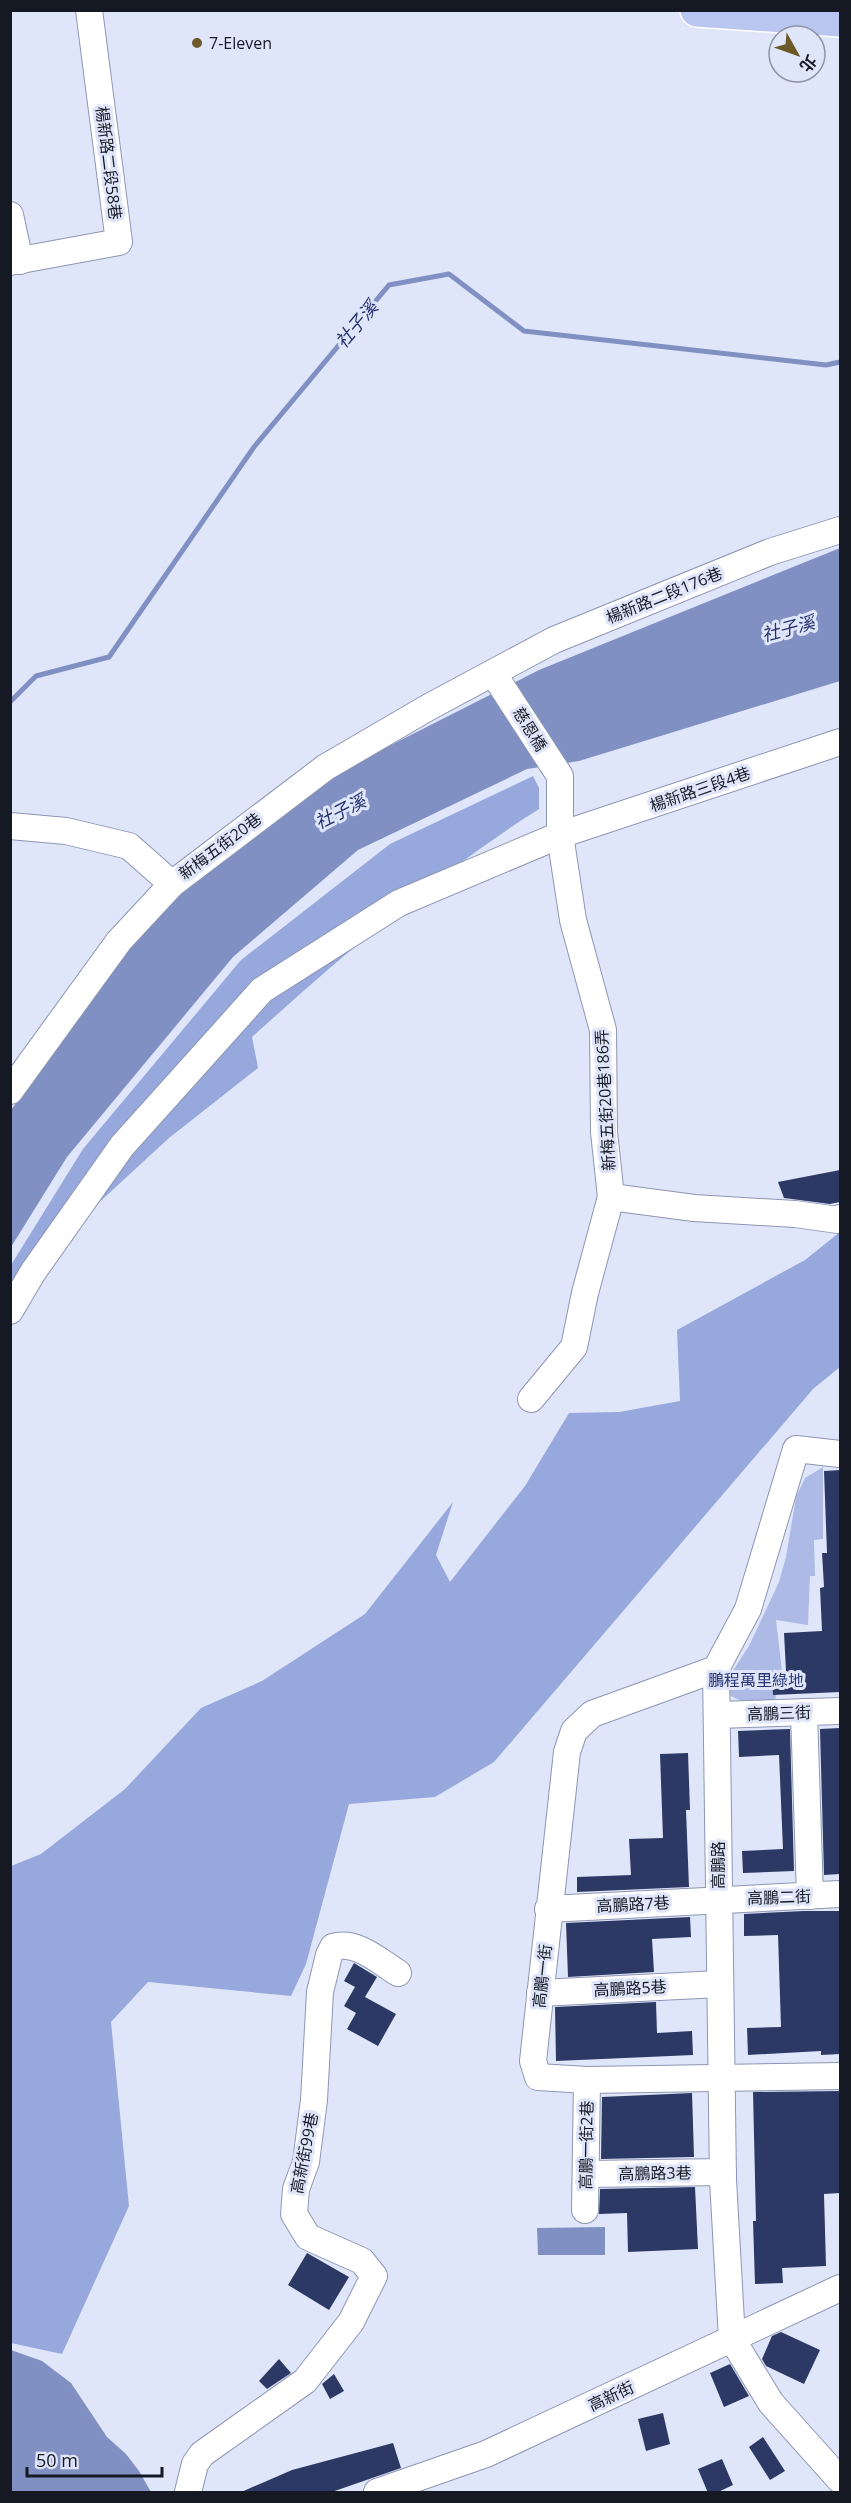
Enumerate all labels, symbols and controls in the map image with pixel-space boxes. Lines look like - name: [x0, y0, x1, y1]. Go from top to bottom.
- north arrow: [767, 24, 827, 84]
- place label: 7-Eleven: [209, 32, 272, 54]
- marker: 7-Eleven: [190, 36, 204, 50]
- text: 北: [795, 50, 822, 77]
- street label: 楊新路二段58巷: [91, 105, 127, 221]
- water label: 社子溪: [329, 293, 384, 352]
- street label: 楊新路二段176巷: [603, 562, 725, 628]
- water label: 社子溪: [759, 609, 820, 647]
- street label: 慈恩橋: [508, 703, 552, 755]
- street label: 楊新路三段4巷: [647, 761, 753, 817]
- water label: 社子溪: [310, 787, 372, 834]
- street label: 新梅五街20巷: [174, 808, 266, 884]
- street label: 新梅五街20巷186弄: [590, 1029, 620, 1171]
- park label: 鵬程萬里綠地: [708, 1669, 804, 1691]
- street label: 高鵬三街: [747, 1701, 811, 1725]
- street label: 高鵬路: [707, 1841, 729, 1889]
- street label: 高鵬二街: [747, 1885, 811, 1909]
- street label: 高鵬路7巷: [596, 1891, 670, 1917]
- street label: 高鵬一街: [528, 1943, 556, 2009]
- street label: 高鵬路5巷: [593, 1975, 667, 2001]
- street label: 高鵬一街2巷: [574, 2100, 598, 2190]
- street label: 高新街99巷: [285, 2111, 323, 2195]
- street label: 高鵬路3巷: [618, 2161, 692, 2185]
- street label: 高新街: [585, 2376, 637, 2416]
- scale bar: [27, 2440, 162, 2478]
- text: 50 m: [36, 2448, 78, 2472]

